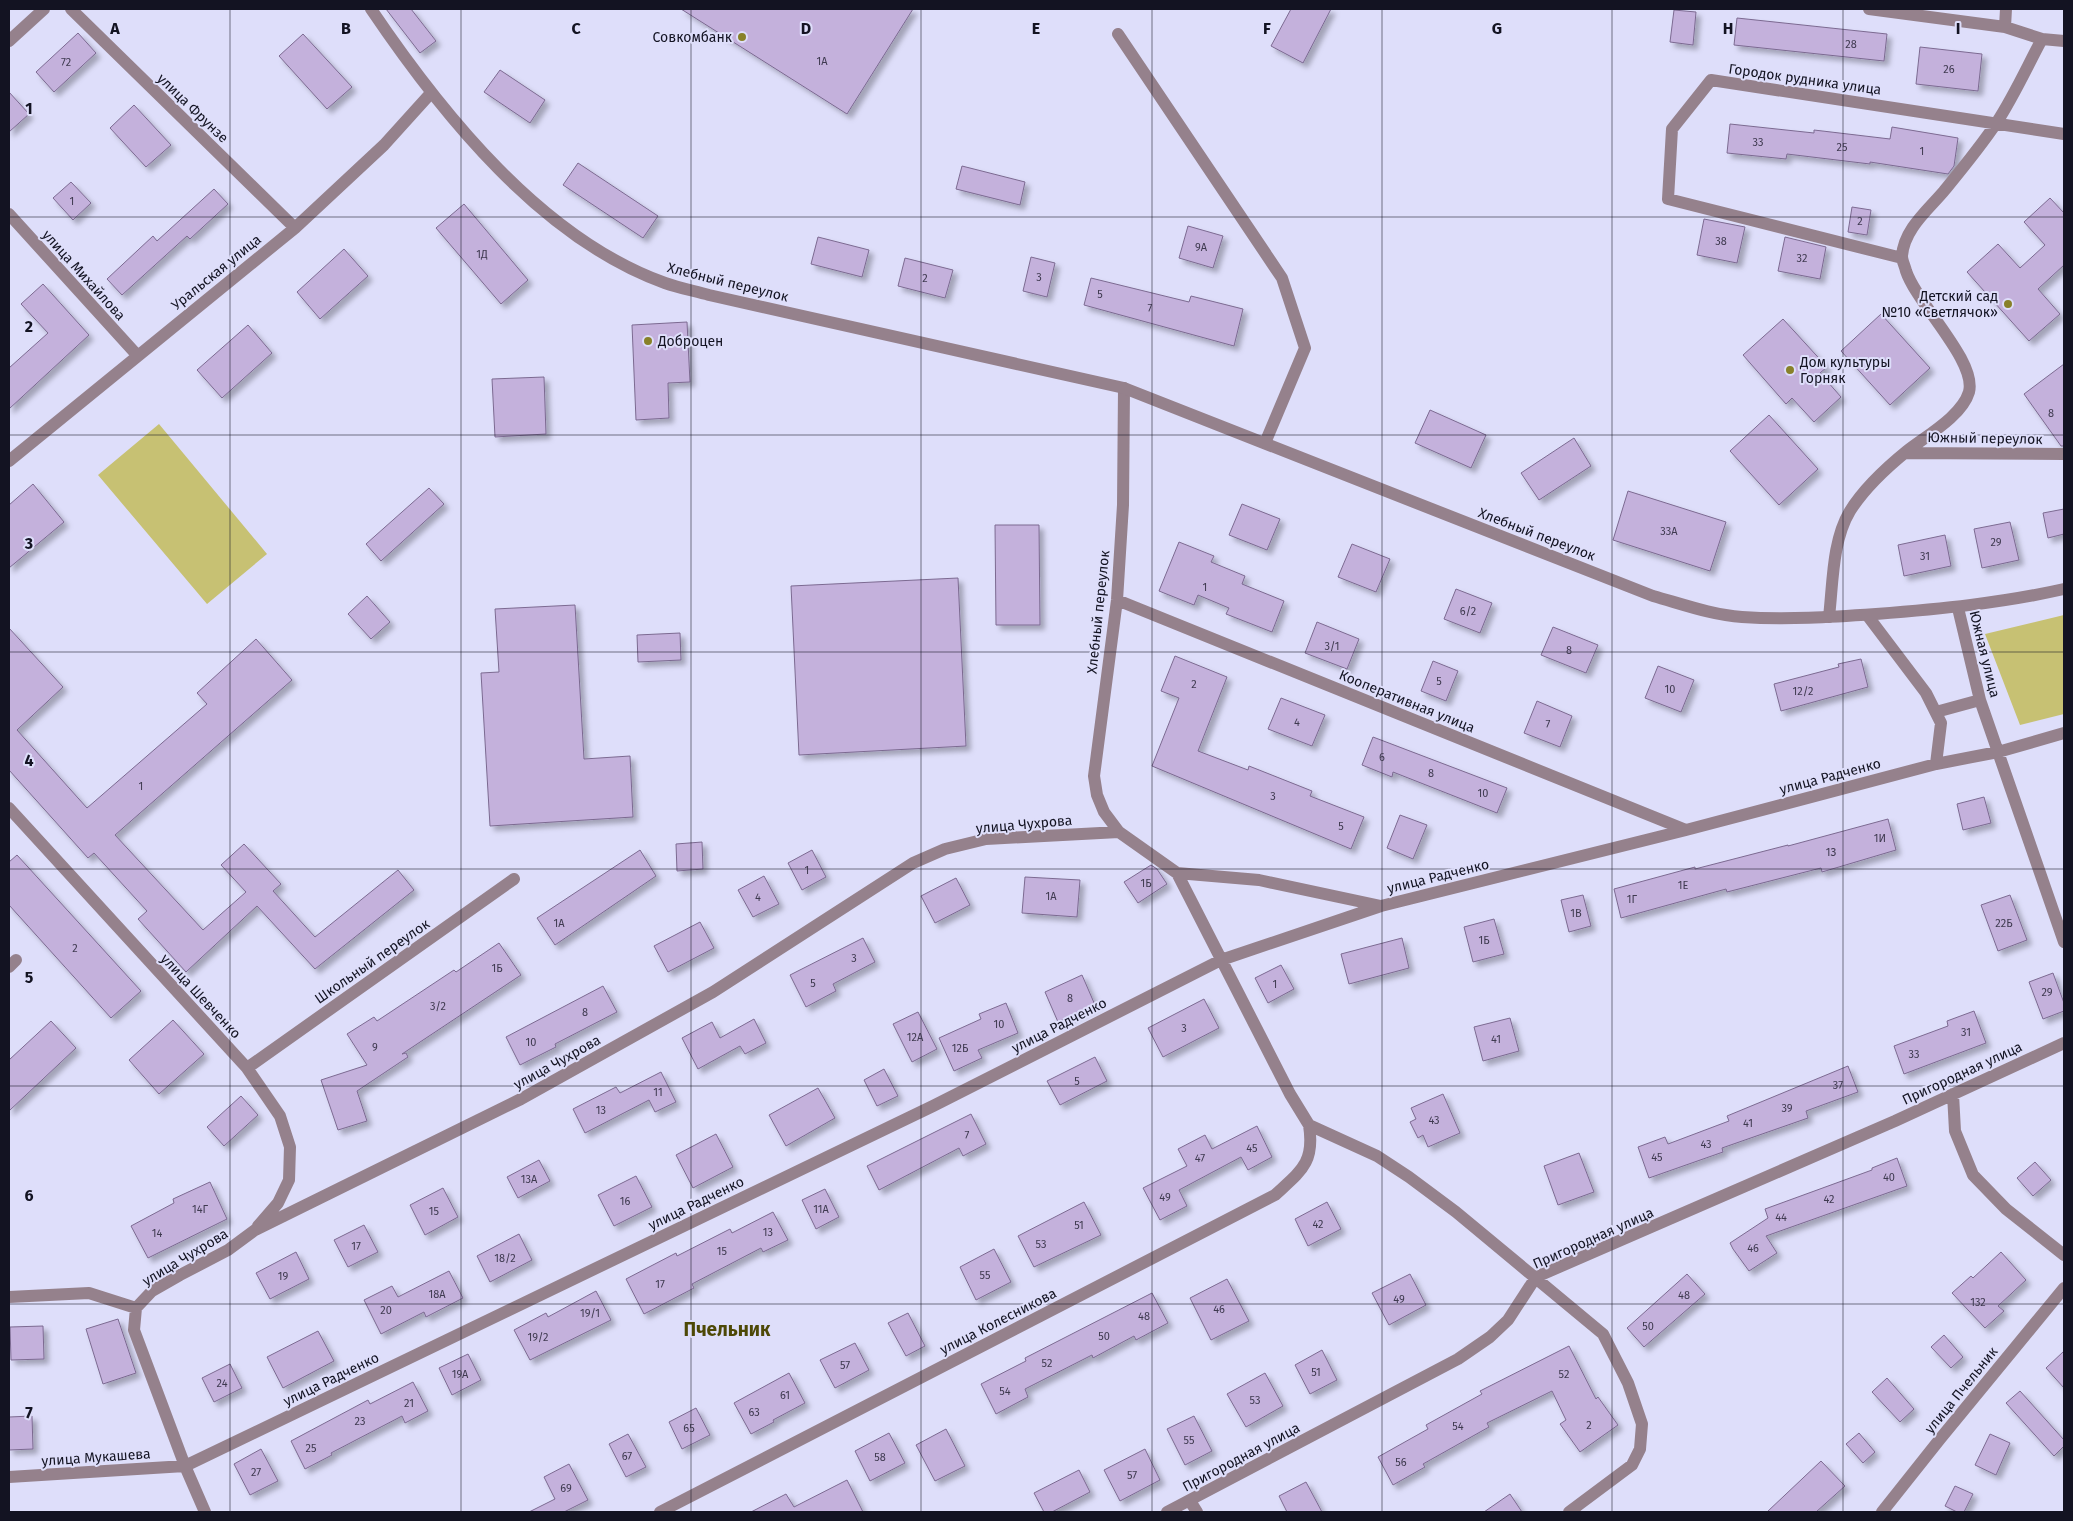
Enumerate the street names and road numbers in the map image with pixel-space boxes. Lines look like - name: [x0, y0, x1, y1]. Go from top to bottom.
- street label: Городок рудника улица: [1727, 60, 1882, 99]
- street label: улица Фрунзе: [154, 70, 232, 147]
- street label: улица Михайлова: [38, 226, 129, 324]
- street label: Уральская улица: [168, 231, 265, 314]
- street label: Хлебный переулок: [666, 259, 791, 306]
- street label: Южный переулок: [1927, 429, 2043, 448]
- street label: Хлебный переулок: [1476, 504, 1598, 565]
- street label: Хлебный переулок: [1084, 549, 1114, 675]
- street label: Южная улица: [1966, 609, 2004, 699]
- street label: Кооперативная улица: [1337, 666, 1477, 736]
- street label: улица Радченко: [1778, 755, 1883, 798]
- street label: улица Чухрова: [975, 812, 1073, 837]
- street label: улица Радченко: [1385, 856, 1491, 897]
- street label: Школьный переулок: [312, 915, 434, 1007]
- street label: улица Шевченко: [157, 950, 244, 1042]
- street label: улица Радченко: [1009, 994, 1110, 1057]
- street label: улица Чухрова: [511, 1032, 604, 1093]
- street label: Пригородная улица: [1899, 1038, 2025, 1109]
- street label: улица Радченко: [646, 1173, 747, 1234]
- street label: Пригородная улица: [1530, 1204, 1656, 1273]
- street label: улица Чухрова: [139, 1225, 231, 1290]
- street label: улица Колесникова: [937, 1285, 1059, 1358]
- street label: улица Пчельник: [1921, 1343, 2002, 1437]
- street label: улица Радченко: [281, 1349, 382, 1410]
- street label: Пригородная улица: [1180, 1419, 1303, 1496]
- street label: улица Мукашева: [41, 1445, 151, 1470]

